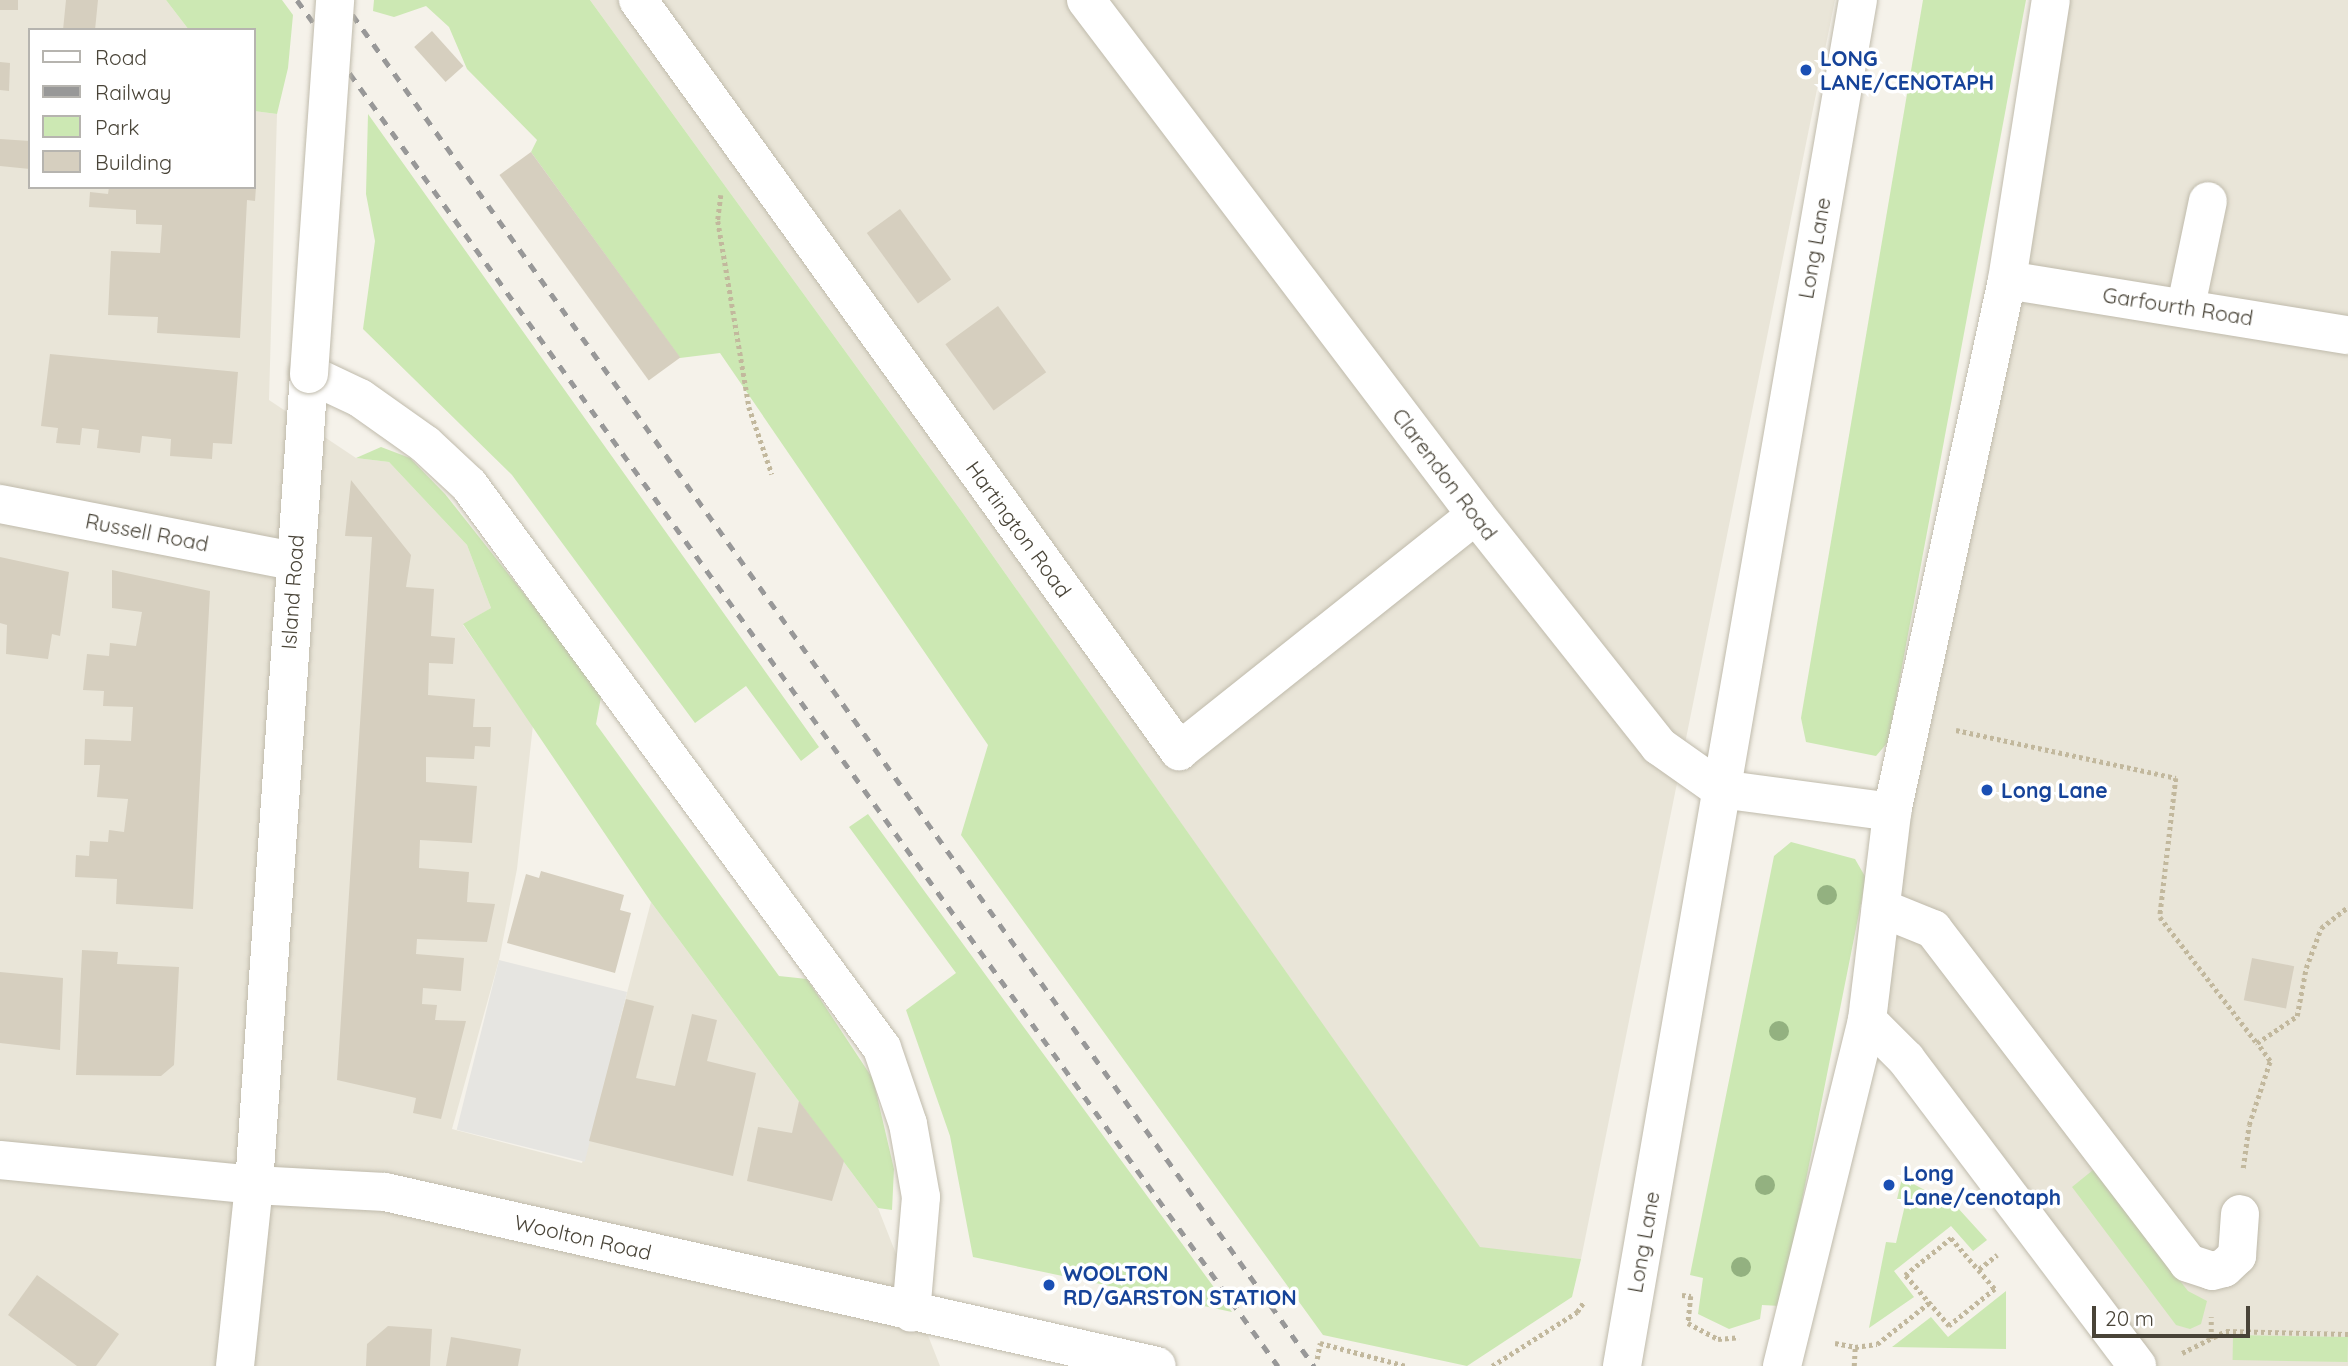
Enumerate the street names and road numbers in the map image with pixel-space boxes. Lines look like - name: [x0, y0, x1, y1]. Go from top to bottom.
- street label: Long Lane: [1793, 195, 1835, 301]
- street label: Garfourth Road: [2101, 282, 2255, 330]
- street label: Clarendon Road: [1387, 403, 1503, 545]
- street label: Hartington Road: [961, 456, 1077, 602]
- street label: Russell Road: [83, 508, 211, 556]
- street label: Island Road: [275, 534, 309, 650]
- street label: Long Lane: [1622, 1189, 1664, 1295]
- street label: Woolton Road: [512, 1209, 654, 1265]

